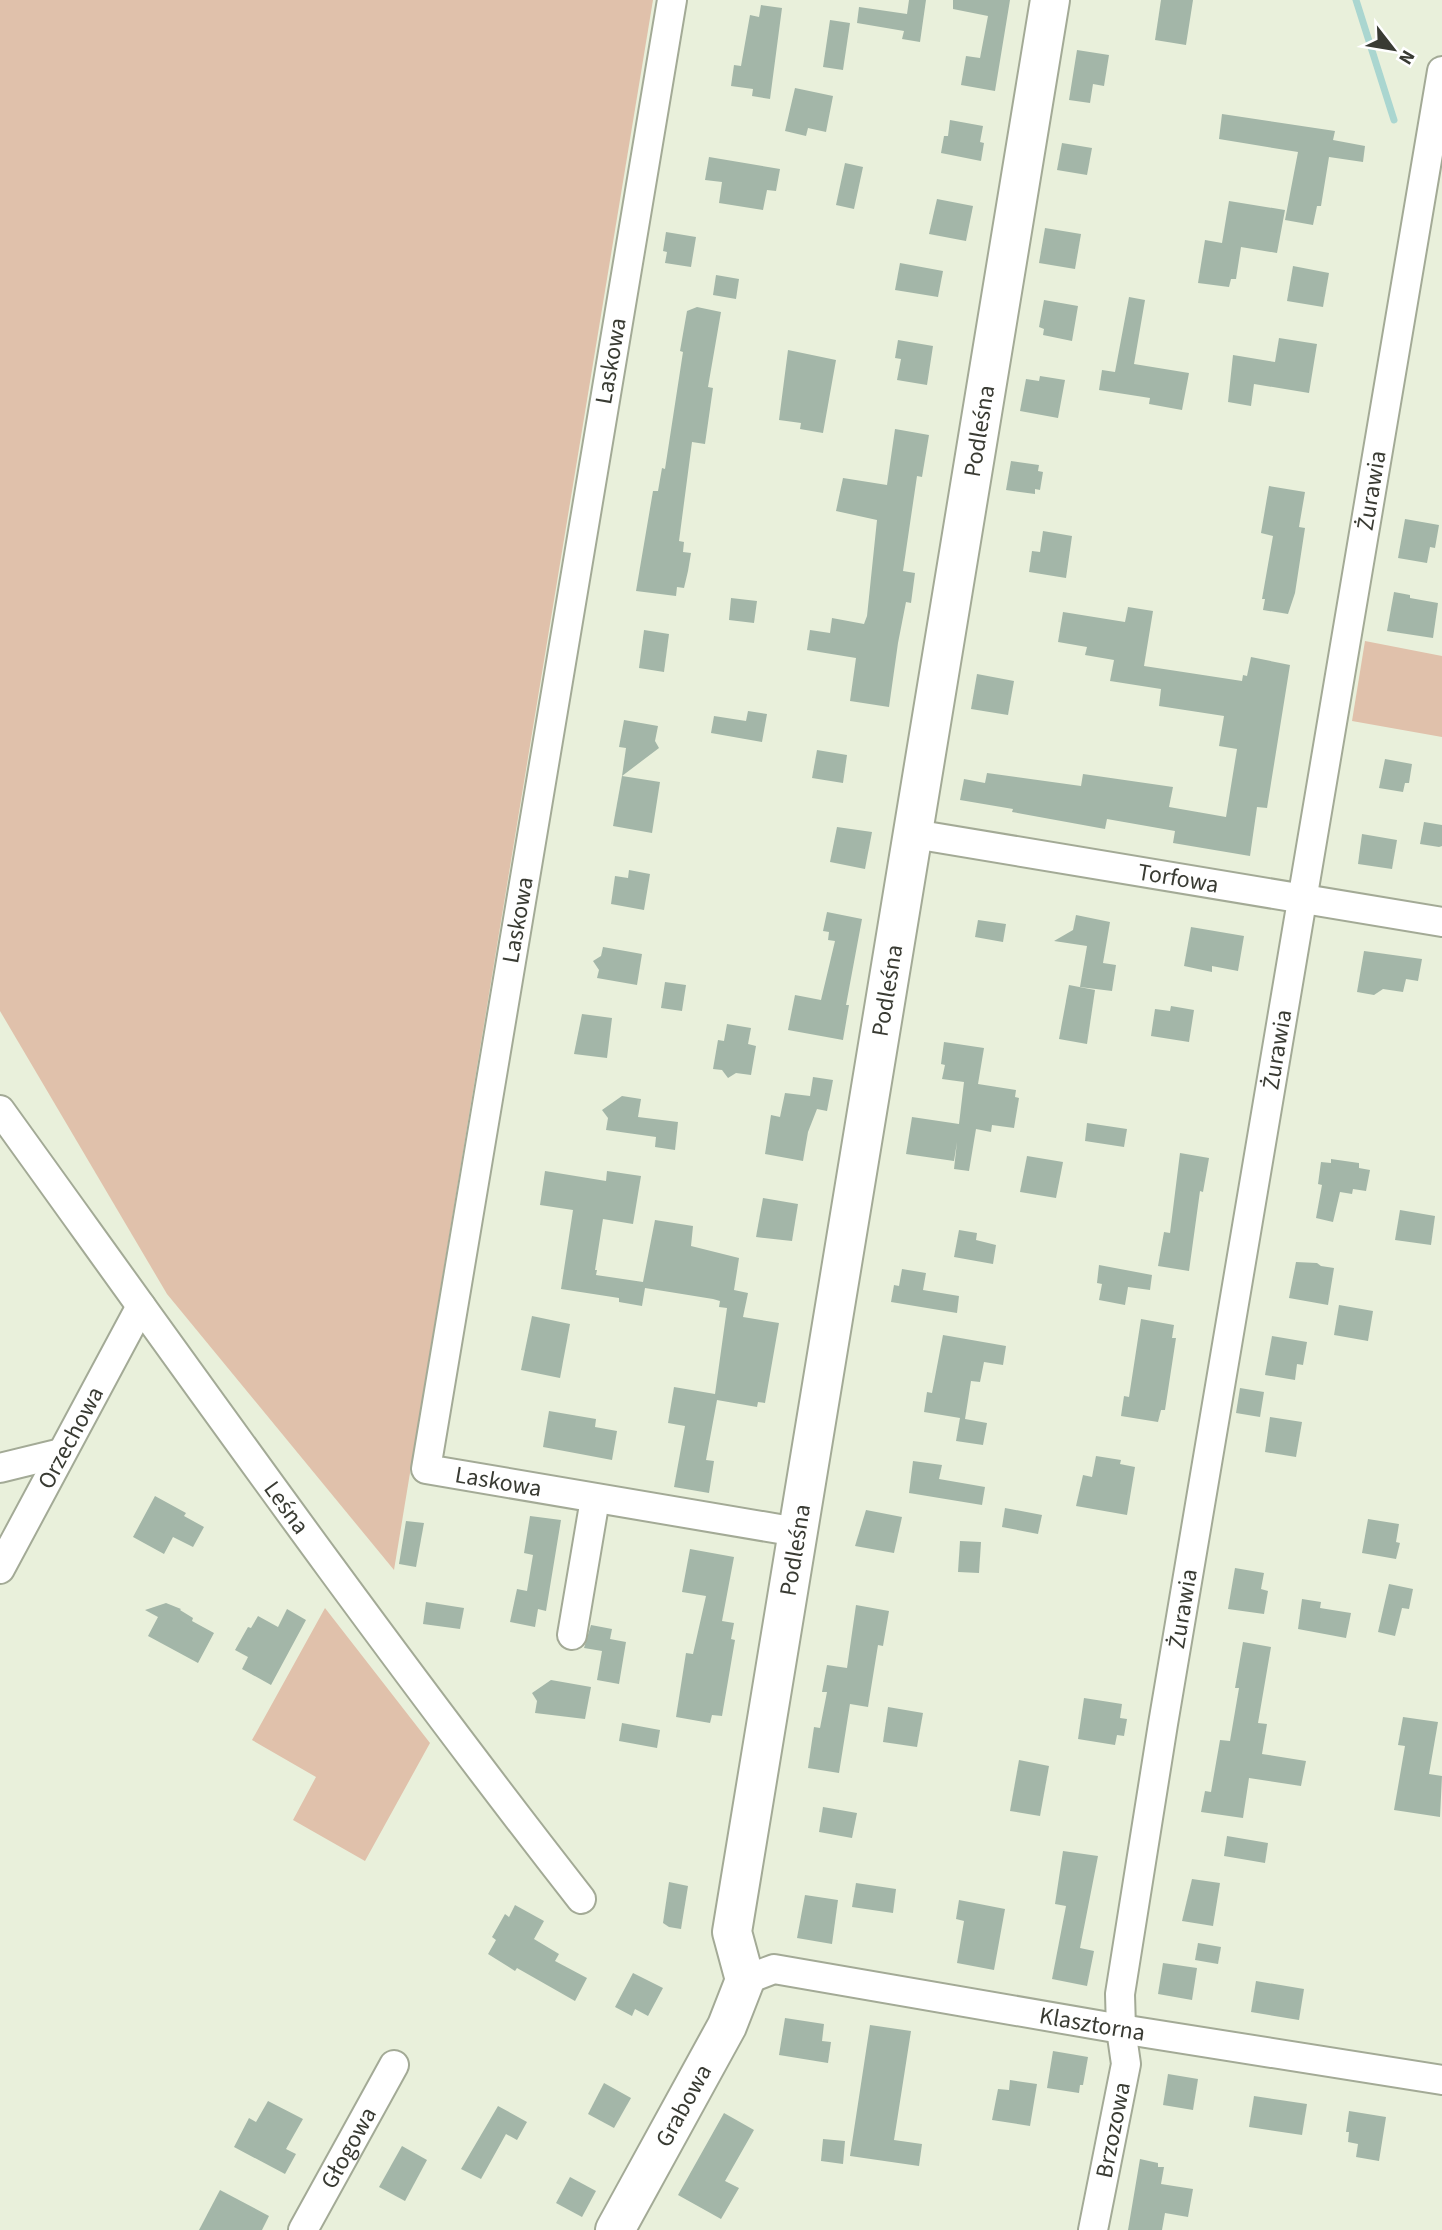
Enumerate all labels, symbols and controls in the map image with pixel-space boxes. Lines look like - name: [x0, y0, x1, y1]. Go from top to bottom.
- north arrow: [1358, 14, 1428, 84]
- text: N: [1391, 45, 1421, 69]
- street label: Laskowa: [586, 315, 636, 407]
- street label: Podleśna: [954, 382, 1004, 480]
- street label: Żurawia: [1347, 448, 1395, 533]
- street label: Torfowa: [1135, 854, 1221, 902]
- street label: Laskowa: [493, 874, 543, 966]
- street label: Podleśna: [862, 942, 912, 1039]
- street label: Żurawia: [1253, 1007, 1301, 1092]
- street label: Orzechowa: [28, 1380, 112, 1495]
- street label: Laskowa: [453, 1457, 544, 1506]
- street label: Leśna: [255, 1473, 318, 1541]
- street label: Podleśna: [770, 1501, 820, 1599]
- street label: Żurawia: [1159, 1566, 1206, 1651]
- street label: Klasztorna: [1037, 1998, 1148, 2050]
- street label: Grabowa: [646, 2058, 720, 2153]
- street label: Brzozowa: [1086, 2079, 1140, 2181]
- street label: Głogowa: [312, 2100, 385, 2195]

